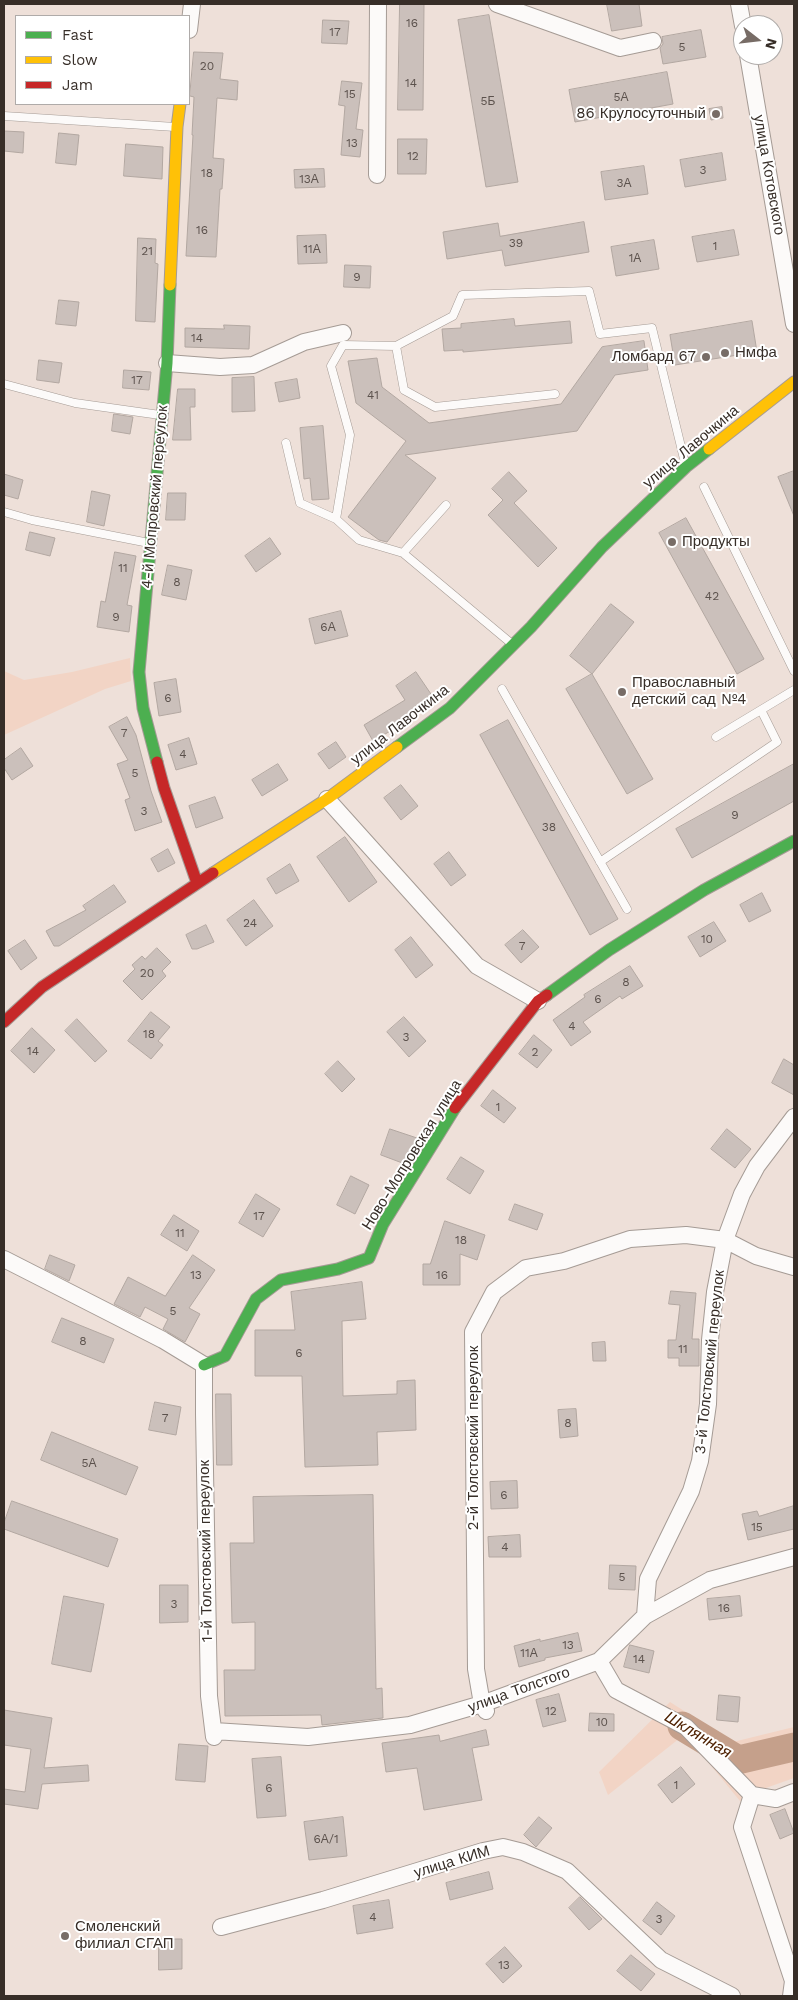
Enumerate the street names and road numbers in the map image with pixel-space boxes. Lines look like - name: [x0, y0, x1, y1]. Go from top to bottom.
- street label: улица Котовского: [750, 113, 788, 237]
- street label: улица Лавочкина: [639, 402, 743, 492]
- street label: 4-й Мопровский переулок: [138, 405, 172, 589]
- street label: улица Лавочкина: [347, 681, 453, 769]
- street label: Ново-Мопровская улица: [358, 1077, 466, 1233]
- street label: 3-й Толстовский переулок: [691, 1269, 729, 1455]
- street label: 2-й Толстовский переулок: [465, 1346, 483, 1530]
- street label: 1-й Толстовский переулок: [195, 1460, 217, 1642]
- street label: улица Толстого: [466, 1663, 572, 1717]
- street label: улица КИМ: [412, 1842, 492, 1882]

